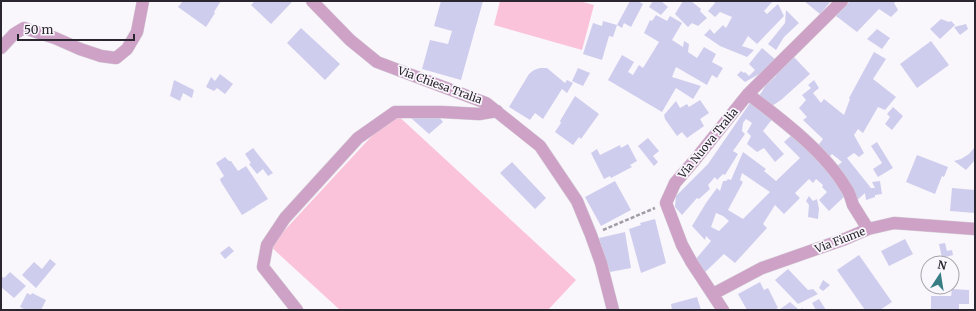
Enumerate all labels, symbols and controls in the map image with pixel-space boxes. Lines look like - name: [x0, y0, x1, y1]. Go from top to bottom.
- scale bar: [18, 16, 134, 42]
- text: 50 m: [24, 22, 53, 37]
- street label: Via Chiesa Tralia: [395, 63, 484, 107]
- street label: Via Nuova Tralia: [675, 105, 741, 182]
- street label: Via Fiume: [812, 224, 867, 256]
- north arrow: [920, 255, 960, 295]
- text: N: [936, 257, 948, 273]

